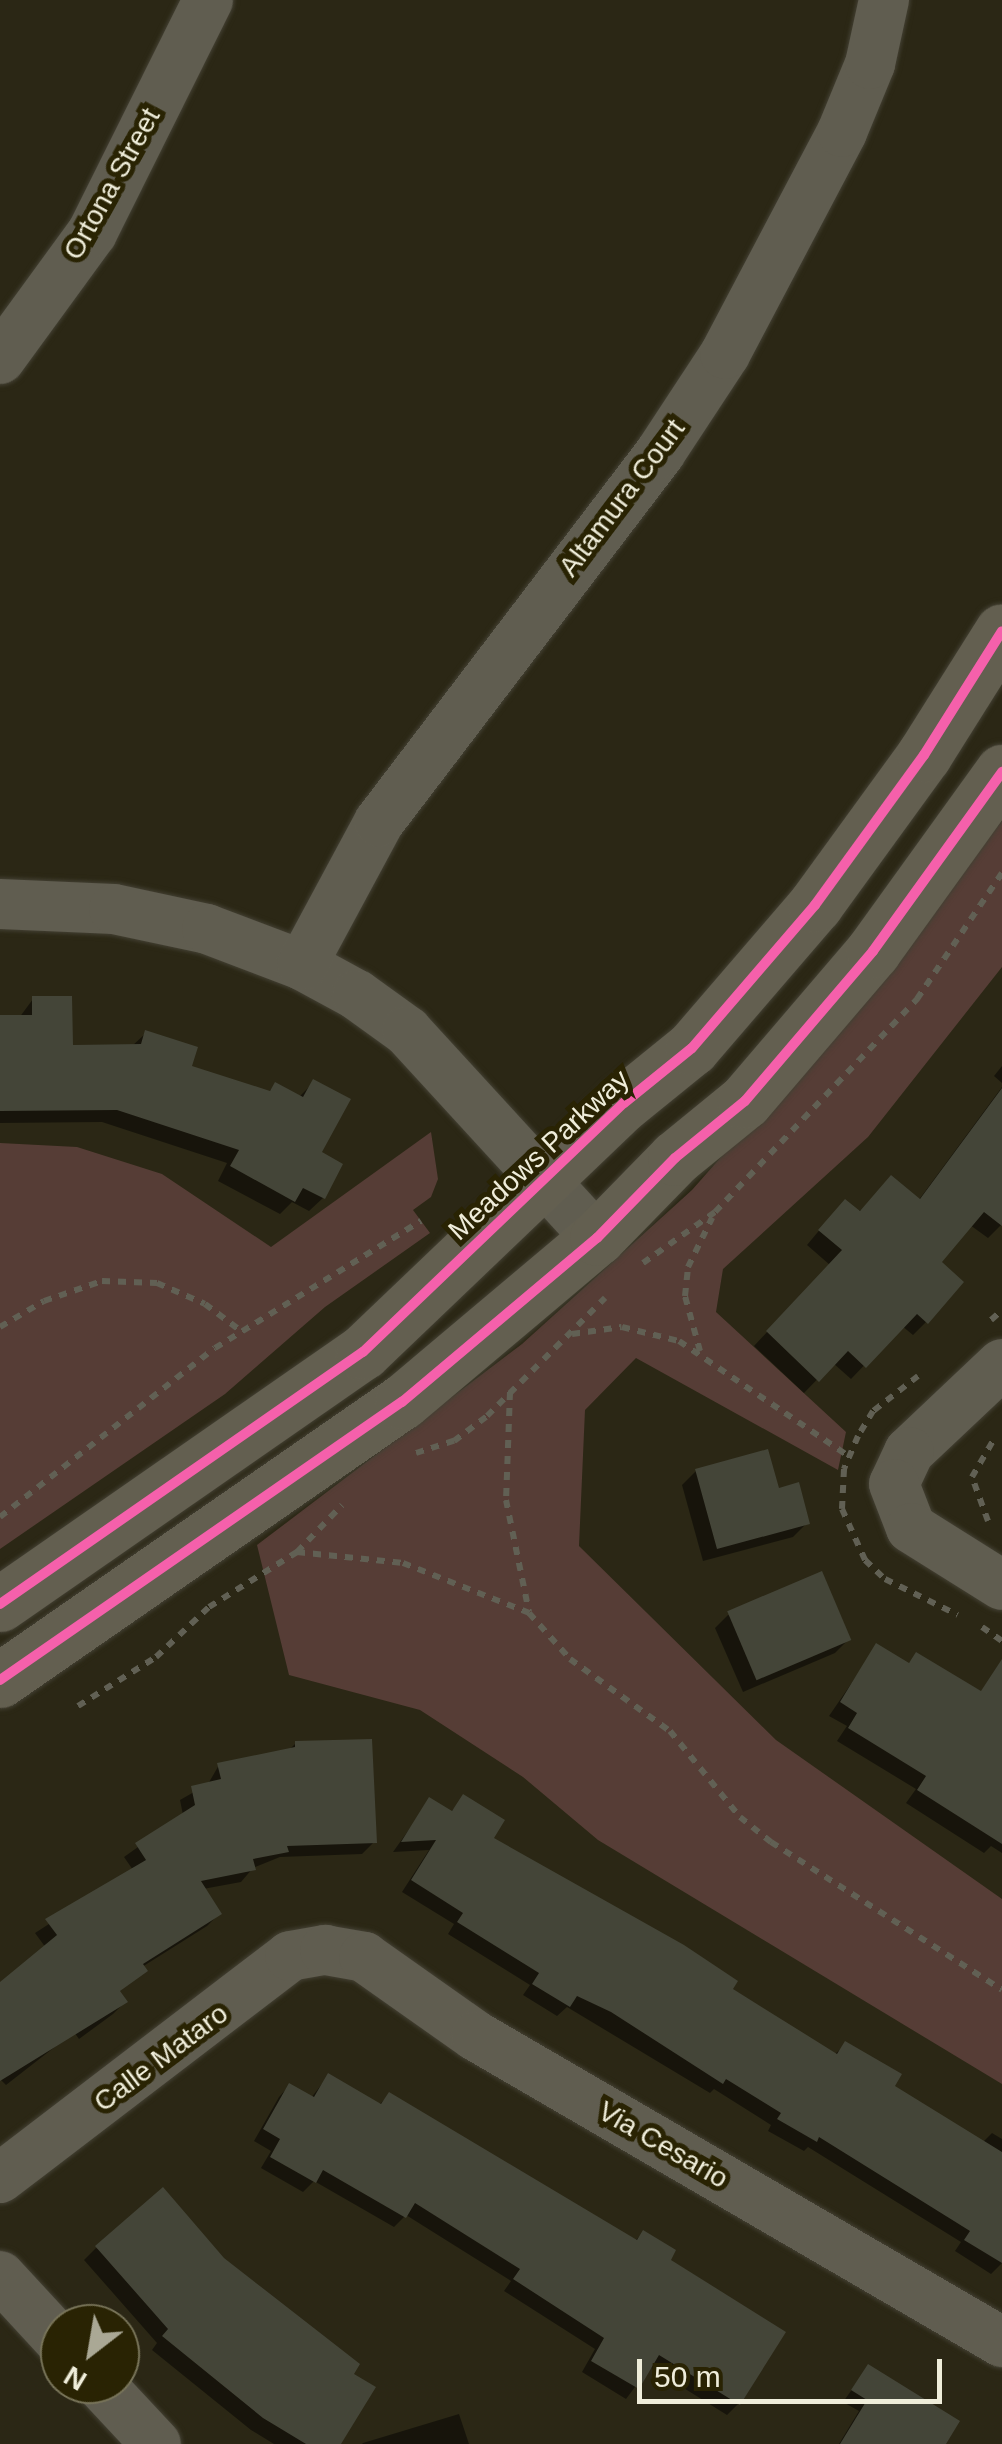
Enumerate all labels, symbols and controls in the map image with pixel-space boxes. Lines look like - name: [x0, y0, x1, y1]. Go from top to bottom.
- street label: Ortona Street: [57, 102, 167, 266]
- street label: Altamura Court: [552, 413, 692, 583]
- street label: Meadows Parkway: [442, 1063, 636, 1247]
- street label: Calle Mataro: [88, 1997, 234, 2119]
- street label: Via Cesario: [592, 2094, 734, 2196]
- north arrow: [40, 2304, 140, 2404]
- scale bar: [642, 2339, 947, 2401]
- text: N: [59, 2360, 92, 2397]
- text: 50 m: [654, 2360, 721, 2393]

